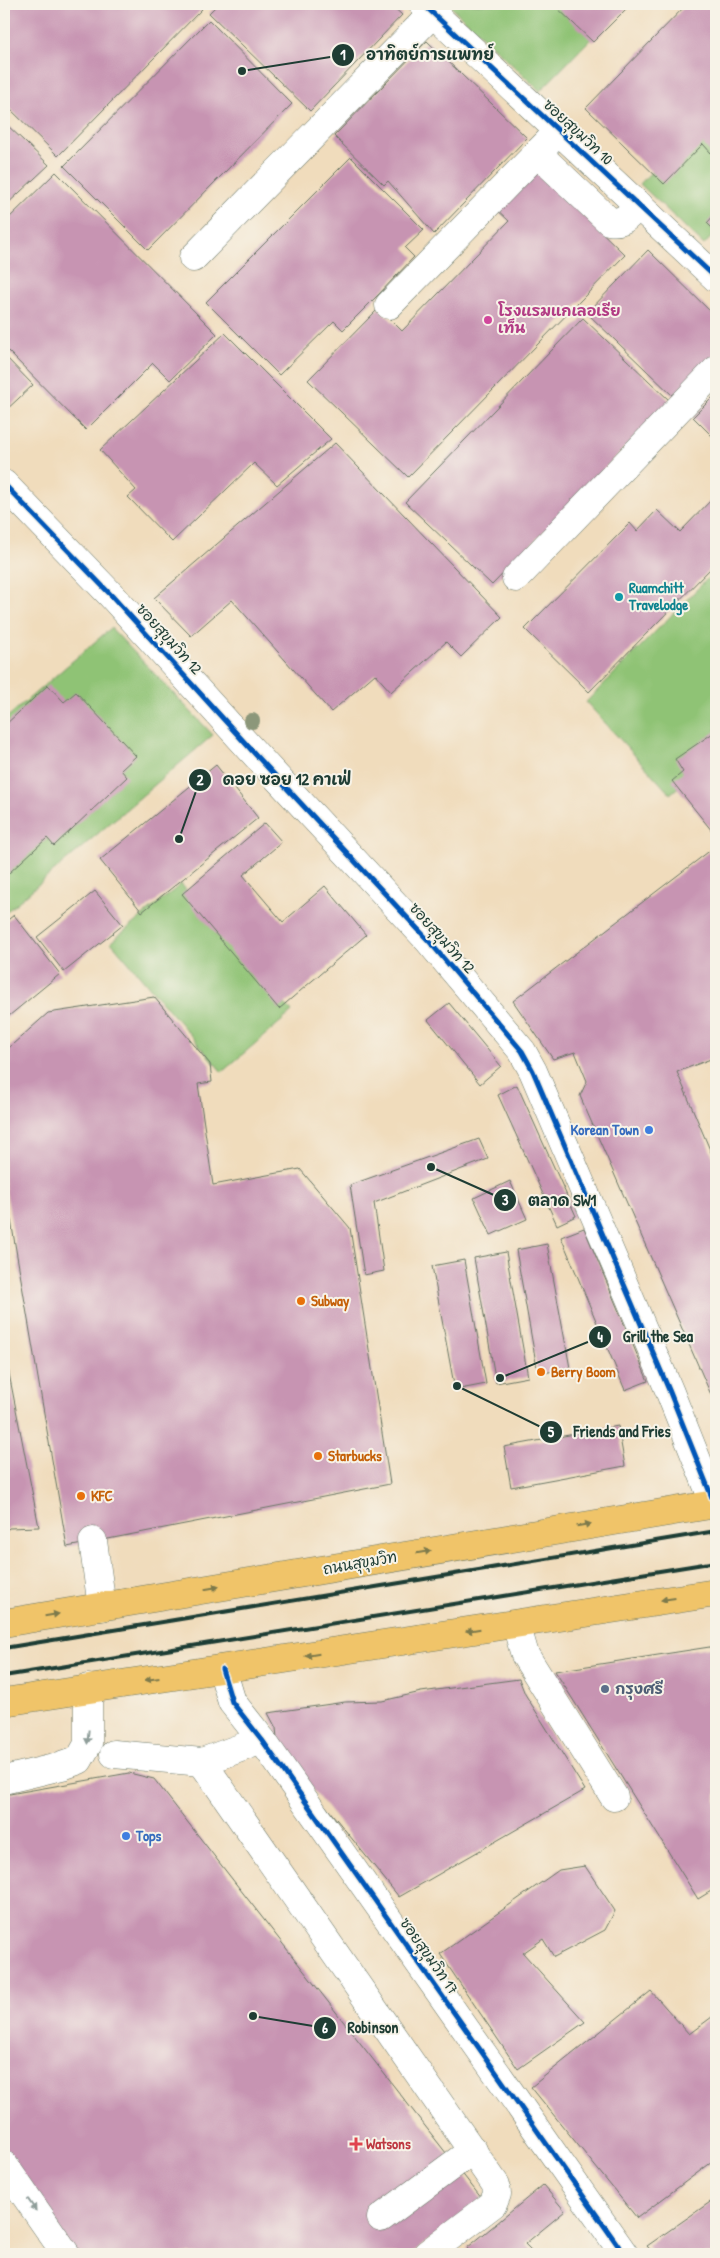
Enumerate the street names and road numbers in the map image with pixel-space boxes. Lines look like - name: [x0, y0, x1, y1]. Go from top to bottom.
- street label: ซอยสุขุมวิท 10: [538, 94, 618, 170]
- street label: ซอยสุขุมวิท 12: [131, 599, 207, 679]
- street label: ซอยสุขุมวิท 12: [404, 898, 480, 978]
- street label: ถนนสุขุมวิท: [321, 1546, 399, 1580]
- street label: ซอยสุขุมวิท 17: [394, 1913, 464, 1999]

